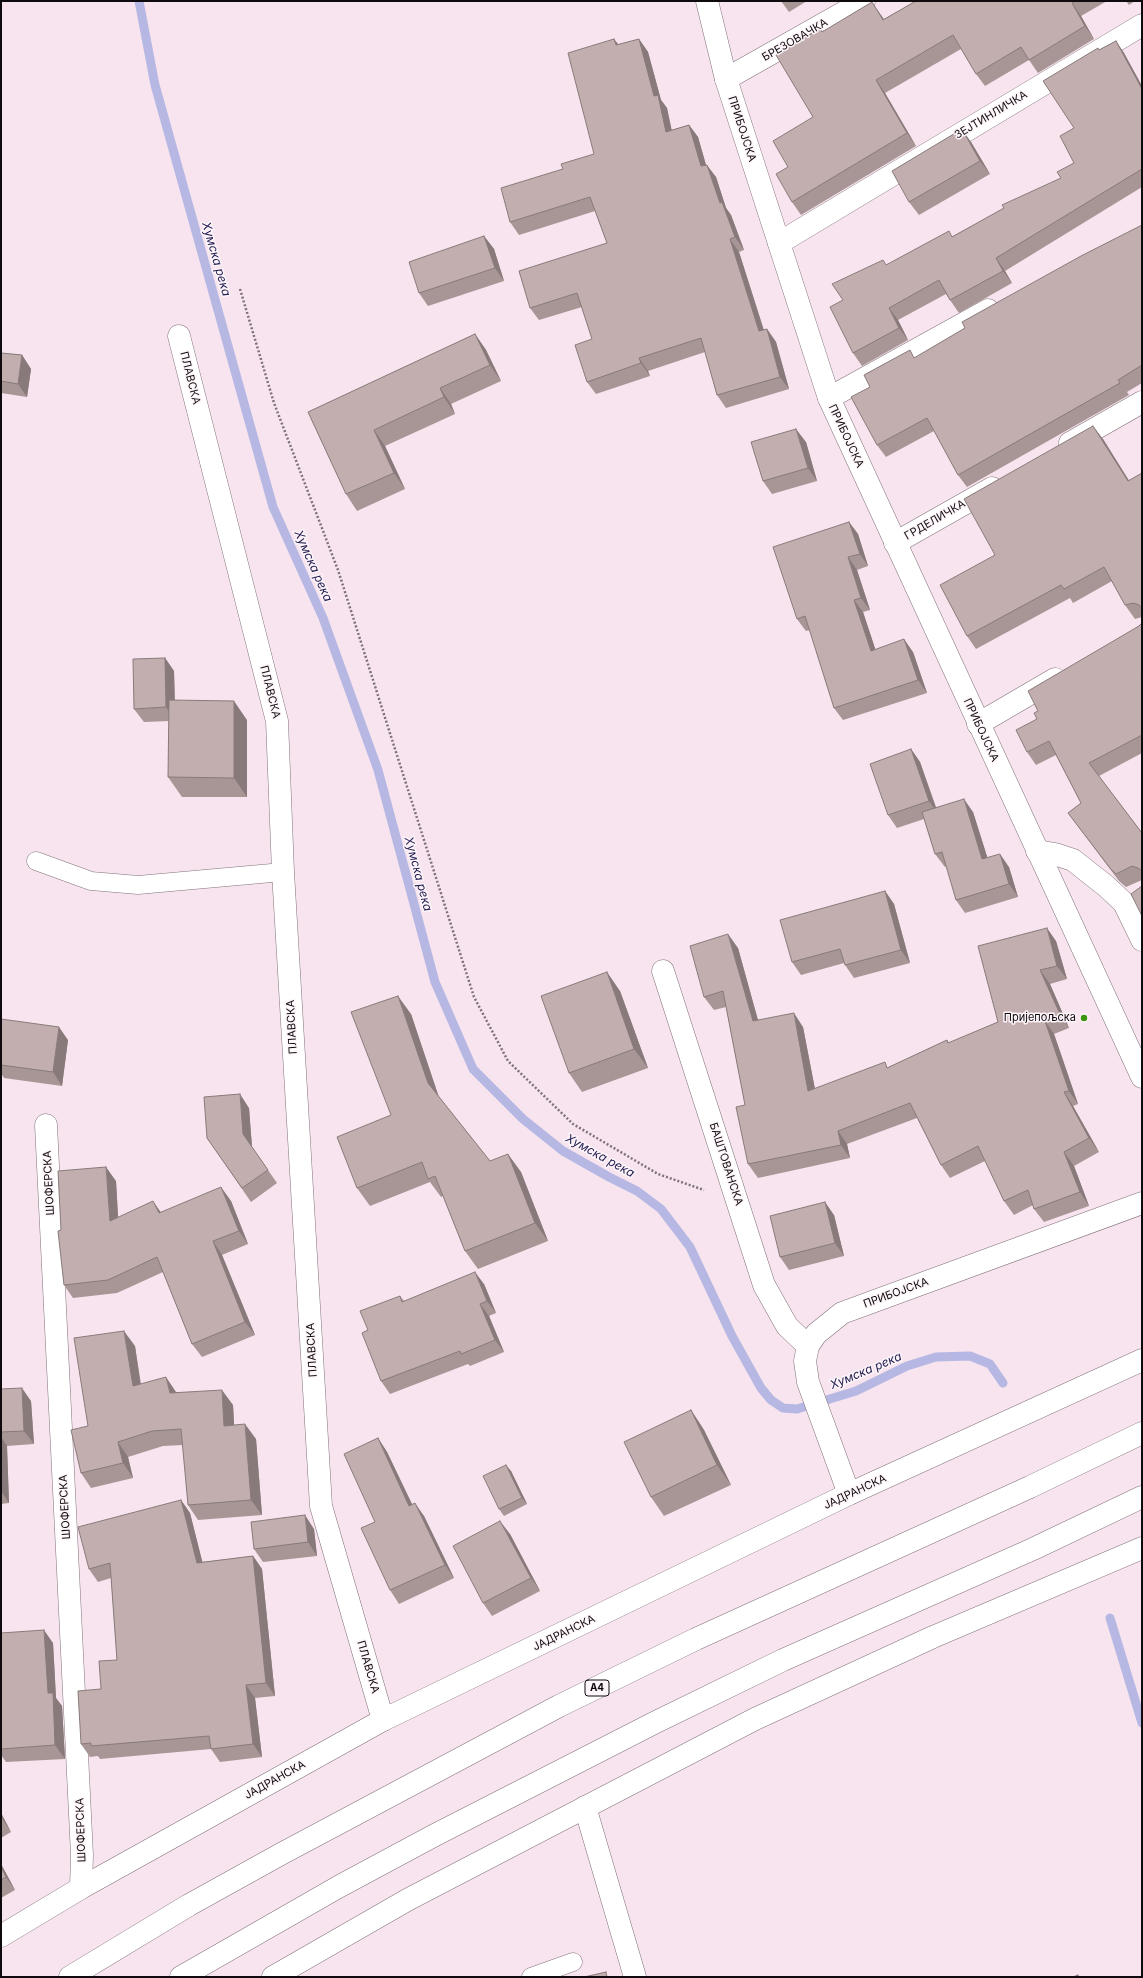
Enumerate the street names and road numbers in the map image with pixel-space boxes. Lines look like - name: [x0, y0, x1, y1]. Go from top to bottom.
- street label: БРЕЗОВАЧКА: [760, 16, 830, 64]
- street label: ЗЕЈТИНЛИЧКА: [952, 88, 1030, 142]
- street label: ПРИБОЈСКА: [725, 94, 759, 164]
- street label: ПЛАВСКА: [177, 350, 203, 406]
- street label: ПРИБОЈСКА: [826, 402, 866, 470]
- street label: ГРДЕЛИЧКА: [902, 497, 968, 543]
- street label: ПЛАВСКА: [257, 664, 283, 720]
- street label: ПРИБОЈСКА: [961, 696, 1001, 764]
- street label: ПЛАВСКА: [284, 1000, 300, 1054]
- street label: БАШТОВАНСКА: [706, 1121, 746, 1207]
- street label: ШОФЕРСКА: [41, 1150, 57, 1216]
- street label: ПРИБОЈСКА: [862, 1275, 930, 1311]
- street label: ПЛАВСКА: [304, 1323, 320, 1377]
- street label: ЈАДРАНСКА: [822, 1472, 888, 1512]
- street label: ШОФЕРСКА: [57, 1474, 73, 1540]
- street label: ЈАДРАНСКА: [531, 1612, 597, 1654]
- street label: ПЛАВСКА: [354, 1639, 382, 1695]
- road number: A4: [585, 1680, 609, 1696]
- street label: ЈАДРАНСКА: [242, 1758, 308, 1802]
- street label: ШОФЕРСКА: [73, 1797, 89, 1863]

